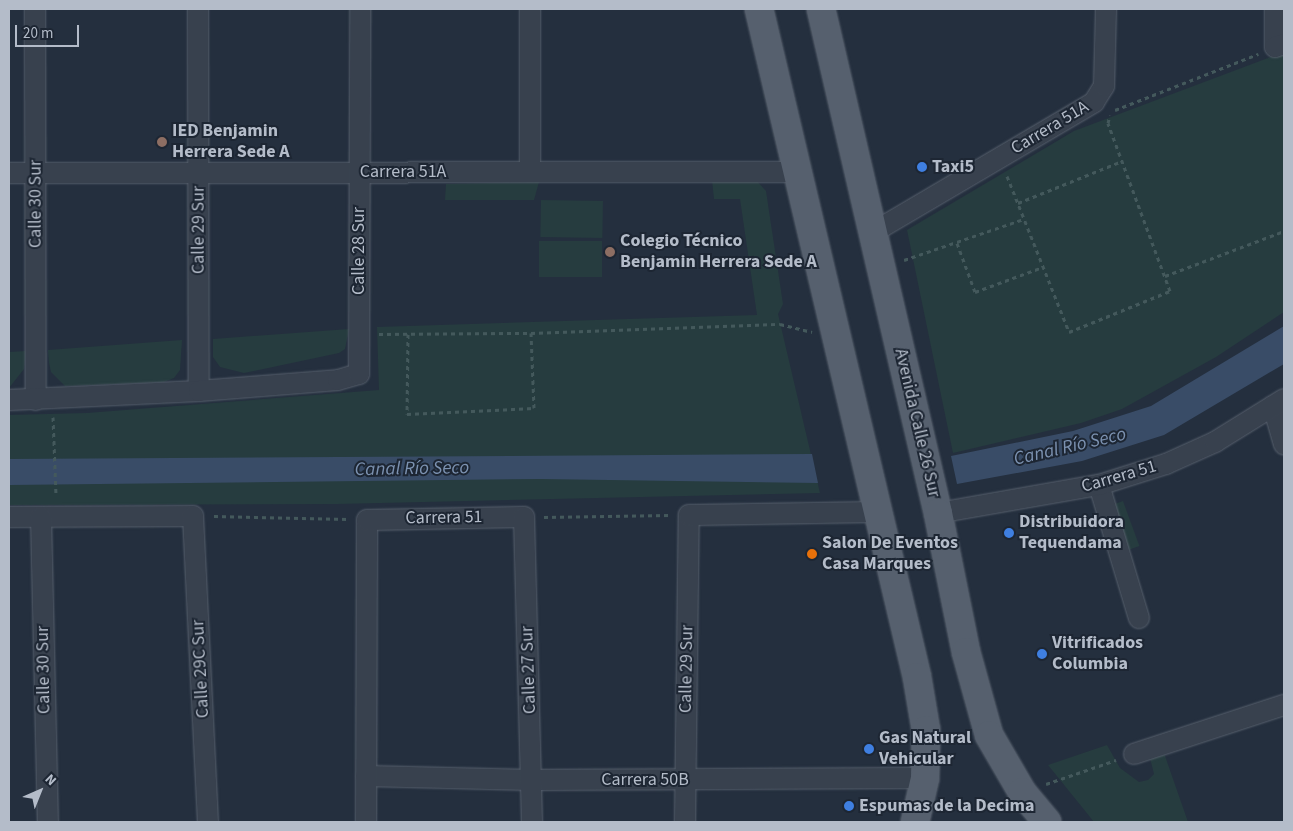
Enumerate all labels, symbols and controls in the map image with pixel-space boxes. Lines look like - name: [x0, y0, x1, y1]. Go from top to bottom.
- scale bar: [18, 15, 81, 47]
- text: 20 m: [23, 23, 53, 44]
- street label: Carrera 51A: [1007, 96, 1093, 160]
- place label: IED Benjamin Herrera Sede A: [172, 121, 290, 163]
- marker: IED Benjamin Herrera Sede A: [156, 136, 168, 148]
- place label: Taxi5: [932, 156, 974, 178]
- street label: Calle 30 Sur: [25, 160, 47, 248]
- street label: Carrera 51A: [360, 161, 446, 183]
- marker: Taxi5: [916, 161, 928, 173]
- street label: Calle 29 Sur: [188, 186, 210, 274]
- street label: Calle 28 Sur: [348, 207, 370, 295]
- place label: Colegio Técnico Benjamin Herrera Sede A: [620, 231, 817, 274]
- marker: Colegio Técnico Benjamin Herrera Sede A: [604, 246, 616, 258]
- street label: Avenida Calle 26 Sur: [889, 346, 945, 500]
- water label: Canal Río Seco: [1012, 423, 1128, 471]
- street label: Carrera 51: [1079, 456, 1159, 498]
- water label: Canal Río Seco: [355, 457, 469, 481]
- street label: Carrera 51: [405, 507, 483, 529]
- place label: Distribuidora Tequendama: [1019, 512, 1124, 554]
- marker: Distribuidora Tequendama: [1003, 527, 1015, 539]
- place label: Salon De Eventos Casa Marques: [822, 533, 958, 576]
- marker: Salon De Eventos Casa Marques: [806, 548, 818, 560]
- street label: Calle 29C Sur: [188, 619, 214, 719]
- street label: Calle 29 Sur: [675, 625, 699, 713]
- street label: Calle 30 Sur: [32, 626, 56, 714]
- street label: Calle 27 Sur: [517, 626, 541, 714]
- place label: Vitrificados Columbia: [1052, 633, 1143, 676]
- marker: Vitrificados Columbia: [1036, 648, 1048, 660]
- place label: Gas Natural Vehicular: [879, 728, 971, 771]
- marker: Gas Natural Vehicular: [863, 743, 875, 755]
- north arrow: [15, 766, 65, 816]
- street label: Carrera 50B: [601, 769, 689, 791]
- text: N: [40, 770, 61, 791]
- place label: Espumas de la Decima: [859, 795, 1034, 817]
- marker: Espumas de la Decima: [843, 800, 855, 812]

